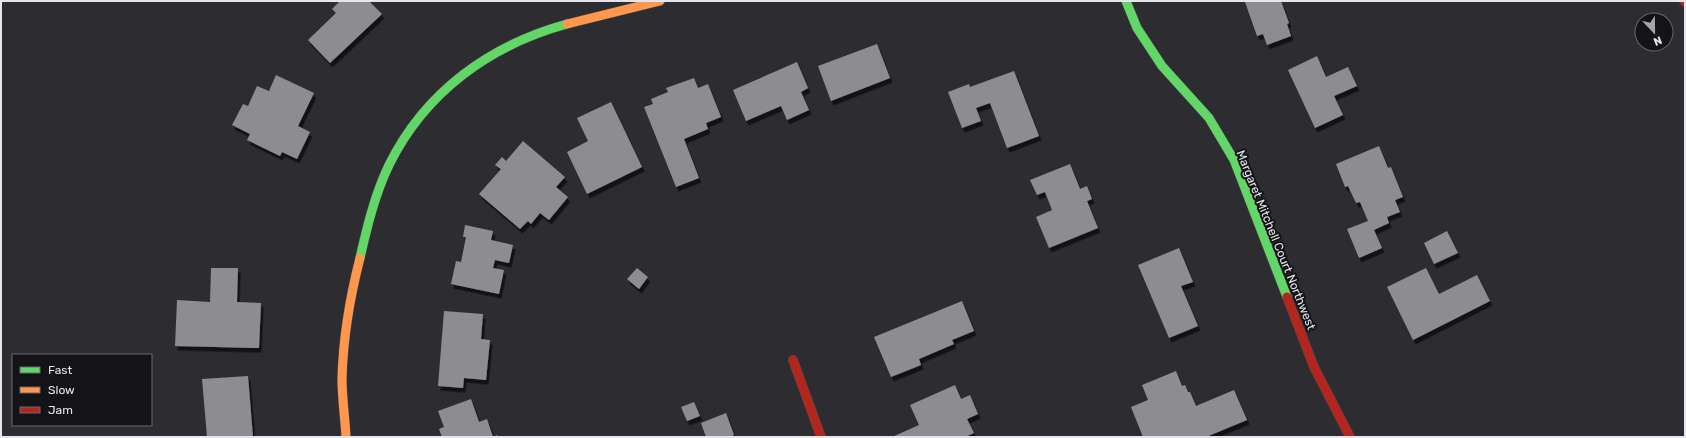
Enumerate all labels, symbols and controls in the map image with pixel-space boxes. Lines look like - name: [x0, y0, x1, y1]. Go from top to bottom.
- north arrow: [1634, 12, 1674, 52]
- text: N: [1651, 33, 1664, 48]
- street label: Margaret Mitchell Court Northwest: [1233, 148, 1319, 332]
- legend: [12, 354, 152, 426]
- text: Fast: [48, 363, 72, 377]
- text: Slow: [48, 383, 75, 397]
- text: Jam: [48, 403, 73, 417]

